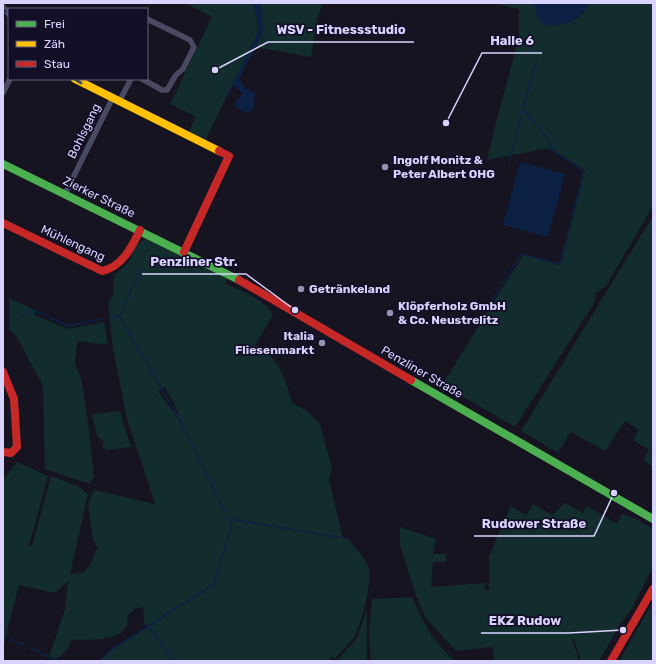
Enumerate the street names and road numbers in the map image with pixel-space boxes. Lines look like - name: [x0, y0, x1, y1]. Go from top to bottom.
- street label: Bohlsgang: [65, 101, 103, 161]
- street label: Zierker Straße: [61, 174, 137, 221]
- street label: Mühlengang: [39, 222, 107, 264]
- street label: Penzliner Straße: [379, 343, 465, 401]

